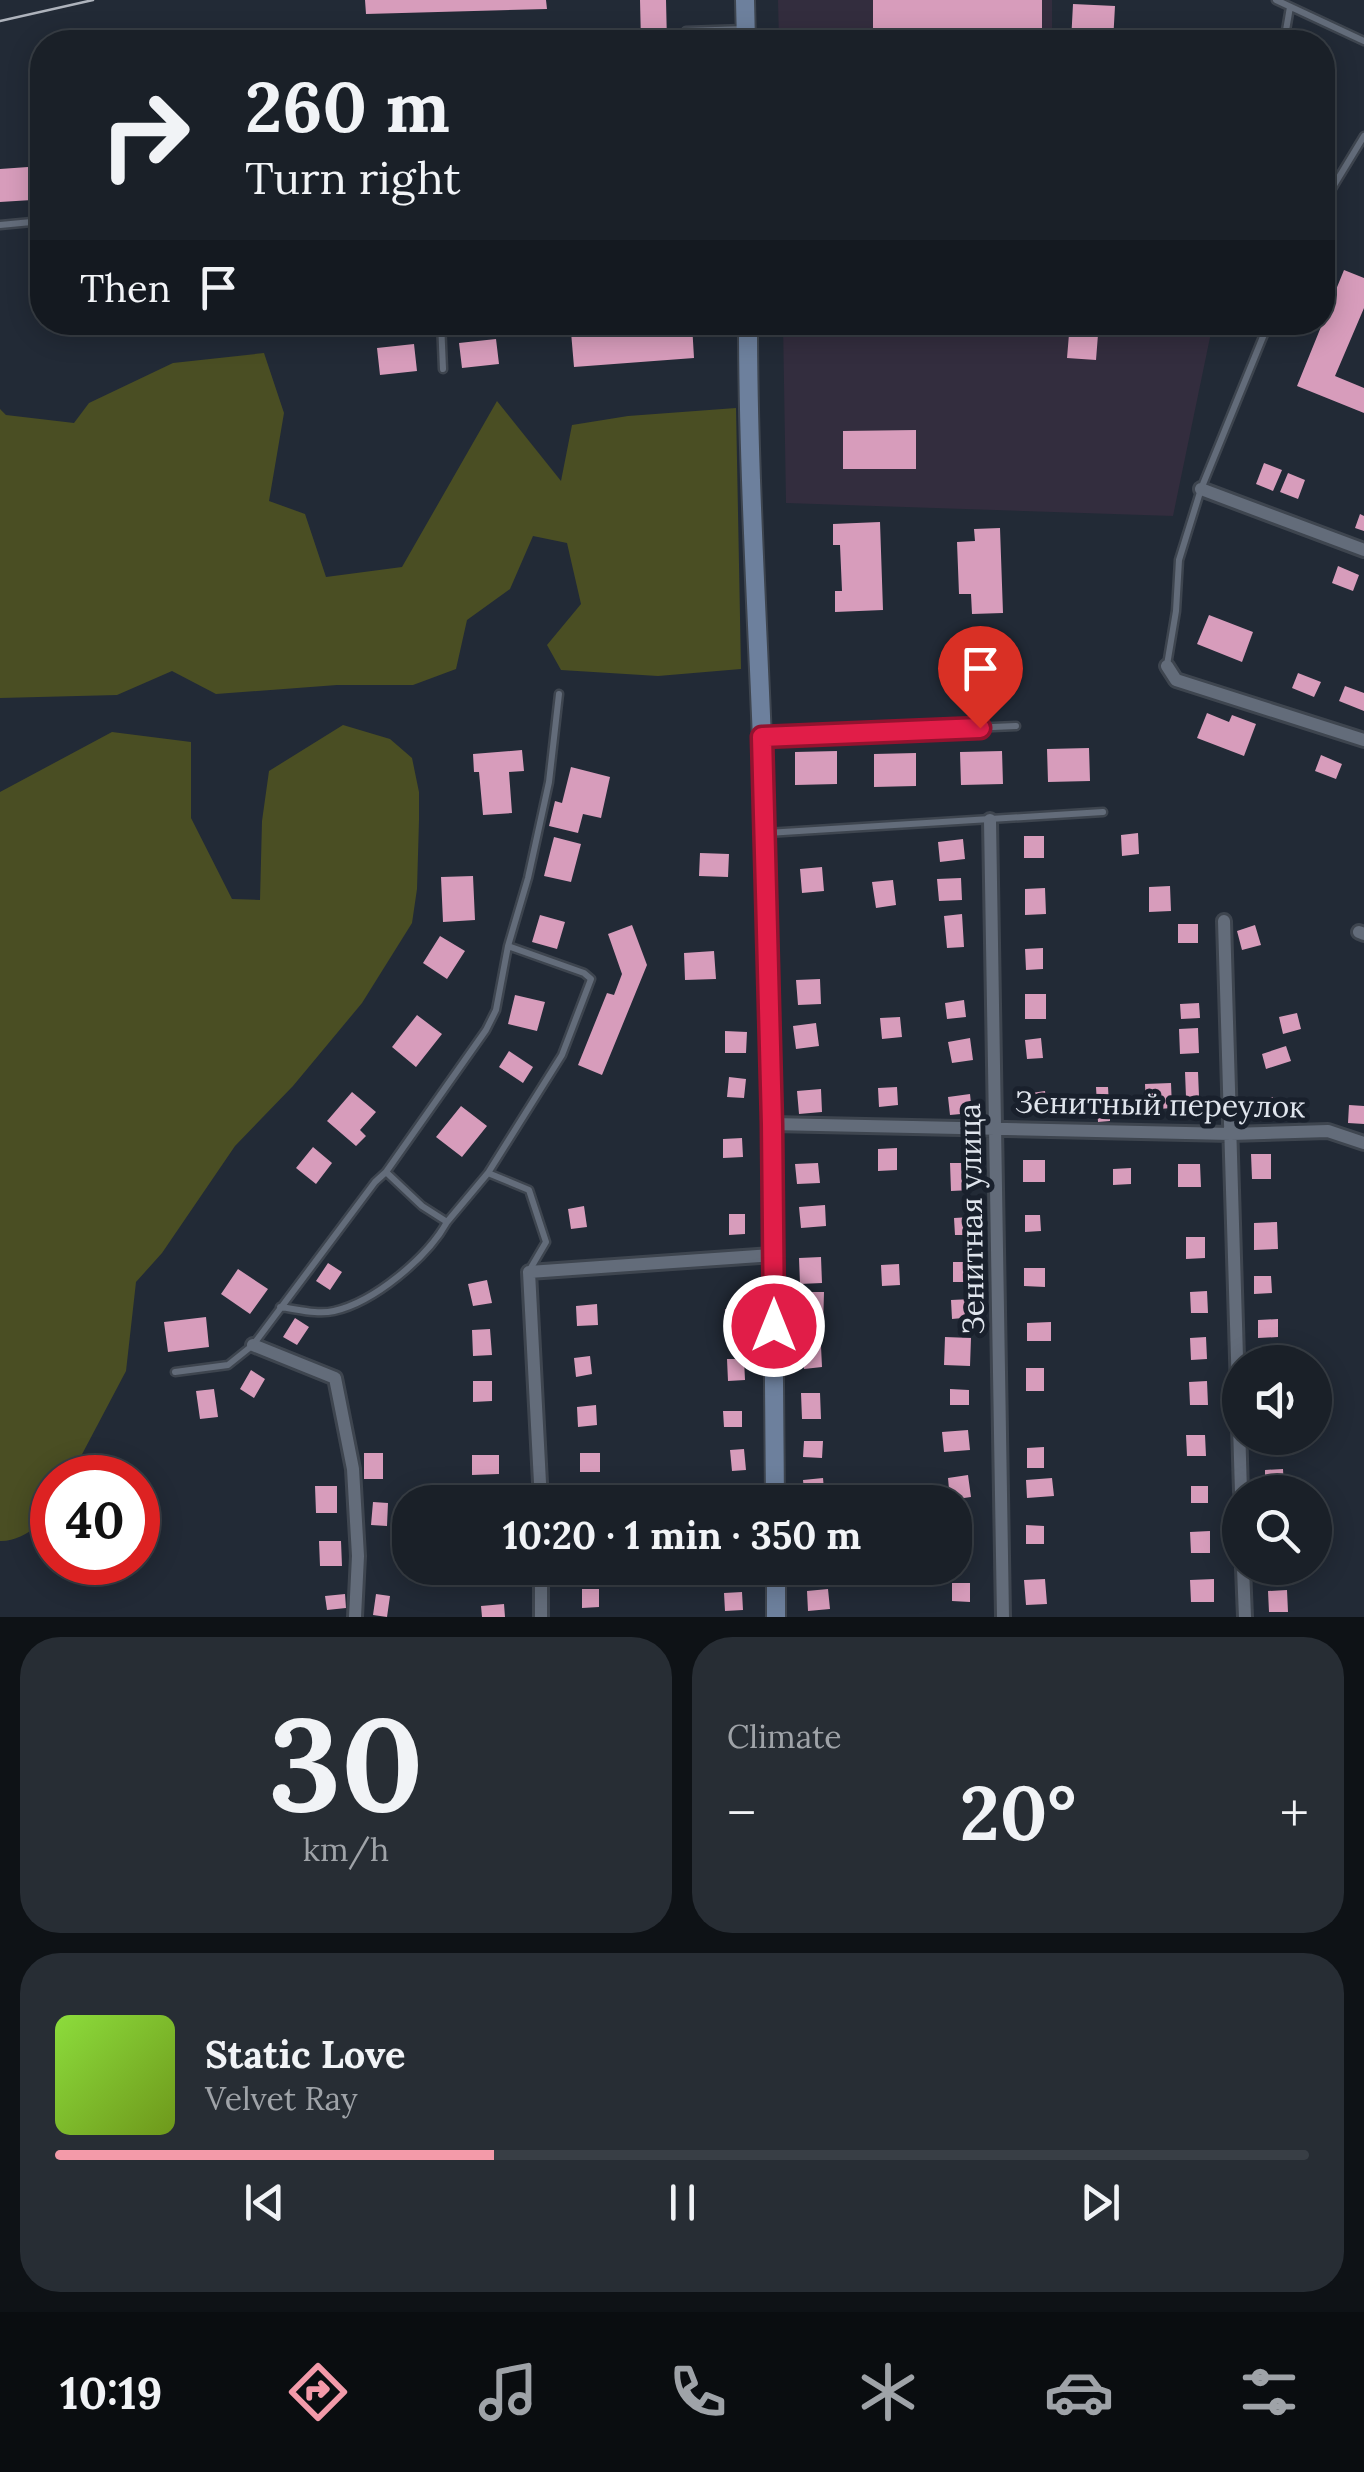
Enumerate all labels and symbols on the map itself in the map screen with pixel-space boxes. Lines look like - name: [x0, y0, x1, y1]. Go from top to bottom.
- pin: [938, 626, 1023, 729]
- street label: Зенитный переулок: [1014, 1082, 1306, 1127]
- street label: Зенитная улица: [950, 1103, 993, 1335]
- position arrow: [722, 1274, 826, 1378]
- speed limit sign: 40: [30, 1455, 160, 1585]

